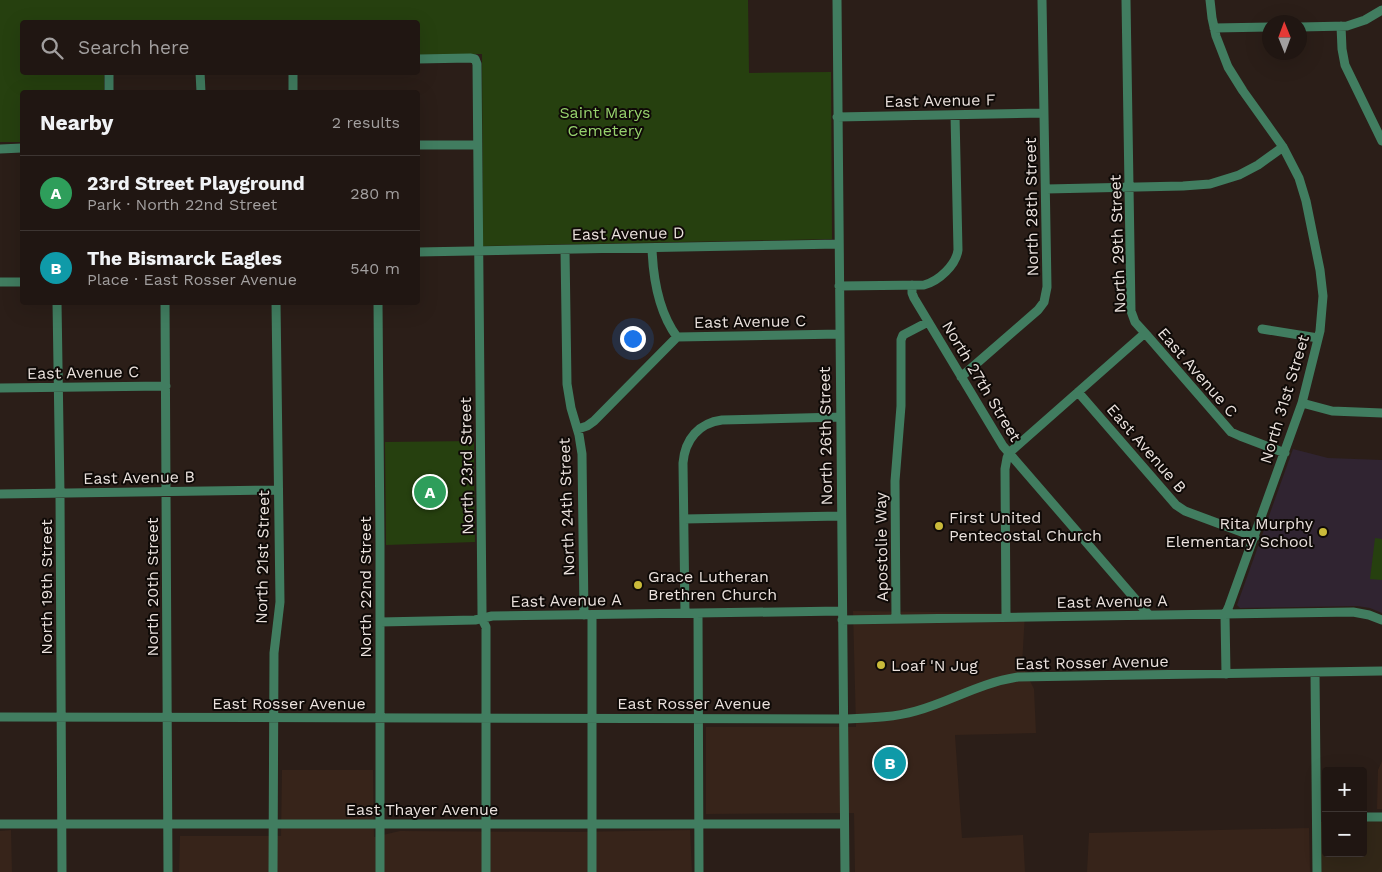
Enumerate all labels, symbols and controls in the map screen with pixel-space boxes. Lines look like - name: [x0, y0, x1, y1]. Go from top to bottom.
- north arrow: [1262, 15, 1307, 60]
- search box: [20, 20, 420, 75]
- icon: search: [38, 34, 66, 62]
- text: Search here: [78, 36, 189, 59]
- street label: East Avenue F: [884, 90, 996, 111]
- park label: Saint Marys Cemetery: [560, 103, 651, 140]
- text: Nearby: [40, 110, 113, 135]
- text: 2 results: [332, 113, 400, 132]
- street label: North 28th Street: [1021, 137, 1042, 277]
- text: 23rd Street Playground: [87, 172, 305, 195]
- street label: North 29th Street: [1106, 174, 1129, 314]
- text: A: [51, 184, 61, 203]
- text: 280 m: [350, 184, 400, 203]
- text: Park · North 22nd Street: [87, 195, 277, 214]
- street label: East Avenue D: [571, 223, 685, 244]
- text: The Bismarck Eagles: [87, 247, 282, 270]
- text: B: [51, 259, 61, 278]
- text: 540 m: [350, 259, 400, 278]
- text: Place · East Rosser Avenue: [87, 270, 297, 289]
- street label: East Avenue C: [694, 311, 806, 332]
- street label: North 27th Street: [938, 317, 1025, 445]
- street label: East Avenue C: [1154, 324, 1242, 421]
- your location: [620, 326, 646, 352]
- street label: North 31st Street: [1256, 332, 1313, 466]
- street label: East Avenue C: [27, 362, 139, 383]
- street label: North 26th Street: [815, 366, 836, 505]
- street label: North 23rd Street: [456, 397, 477, 535]
- street label: East Avenue B: [1103, 400, 1190, 497]
- street label: North 24th Street: [555, 437, 578, 576]
- street label: East Avenue B: [83, 467, 195, 488]
- pin: A: [414, 473, 446, 511]
- street label: North 21st Street: [252, 490, 273, 624]
- street label: Apostolie Way: [871, 491, 892, 602]
- place label: First United Pentecostal Church: [949, 508, 1102, 545]
- place label: Rita Murphy Elementary School: [1166, 514, 1314, 551]
- street label: North 22nd Street: [356, 516, 375, 658]
- street label: North 20th Street: [143, 517, 162, 656]
- street label: North 19th Street: [37, 519, 56, 655]
- marker: First United Pentecostal Church: [933, 520, 945, 532]
- marker: Rita Murphy Elementary School: [1317, 526, 1329, 538]
- place label: Grace Lutheran Brethren Church: [648, 567, 777, 604]
- marker: Grace Lutheran Brethren Church: [632, 579, 644, 591]
- street label: East Avenue A: [510, 590, 622, 611]
- street label: East Avenue A: [1056, 591, 1168, 612]
- street label: East Rosser Avenue: [1015, 652, 1169, 673]
- place label: Loaf 'N Jug: [891, 656, 978, 675]
- marker: Loaf 'N Jug: [875, 659, 887, 671]
- street label: East Rosser Avenue: [212, 694, 366, 713]
- street label: East Rosser Avenue: [617, 694, 771, 713]
- pin: B: [874, 744, 906, 782]
- map controls: [1322, 767, 1367, 857]
- button: +: [1322, 767, 1367, 812]
- street label: East Thayer Avenue: [346, 800, 498, 819]
- button: −: [1322, 812, 1367, 857]

